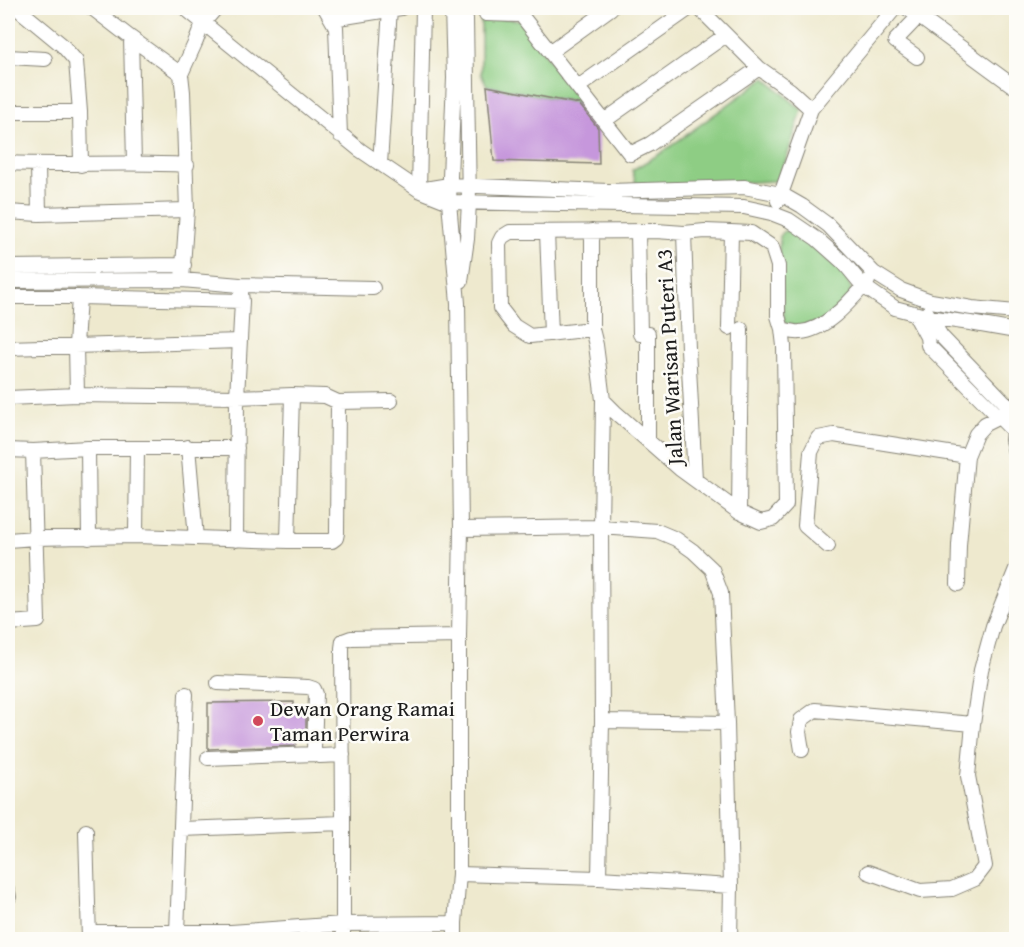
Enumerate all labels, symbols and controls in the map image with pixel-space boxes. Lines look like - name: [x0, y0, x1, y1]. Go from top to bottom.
- street label: Jalan Warisan Puteri A3: [647, 248, 691, 469]
- place label: Dewan Orang Ramai Taman Perwira: [270, 692, 455, 749]
- marker: Dewan Orang Ramai Taman Perwira: [251, 714, 265, 728]

